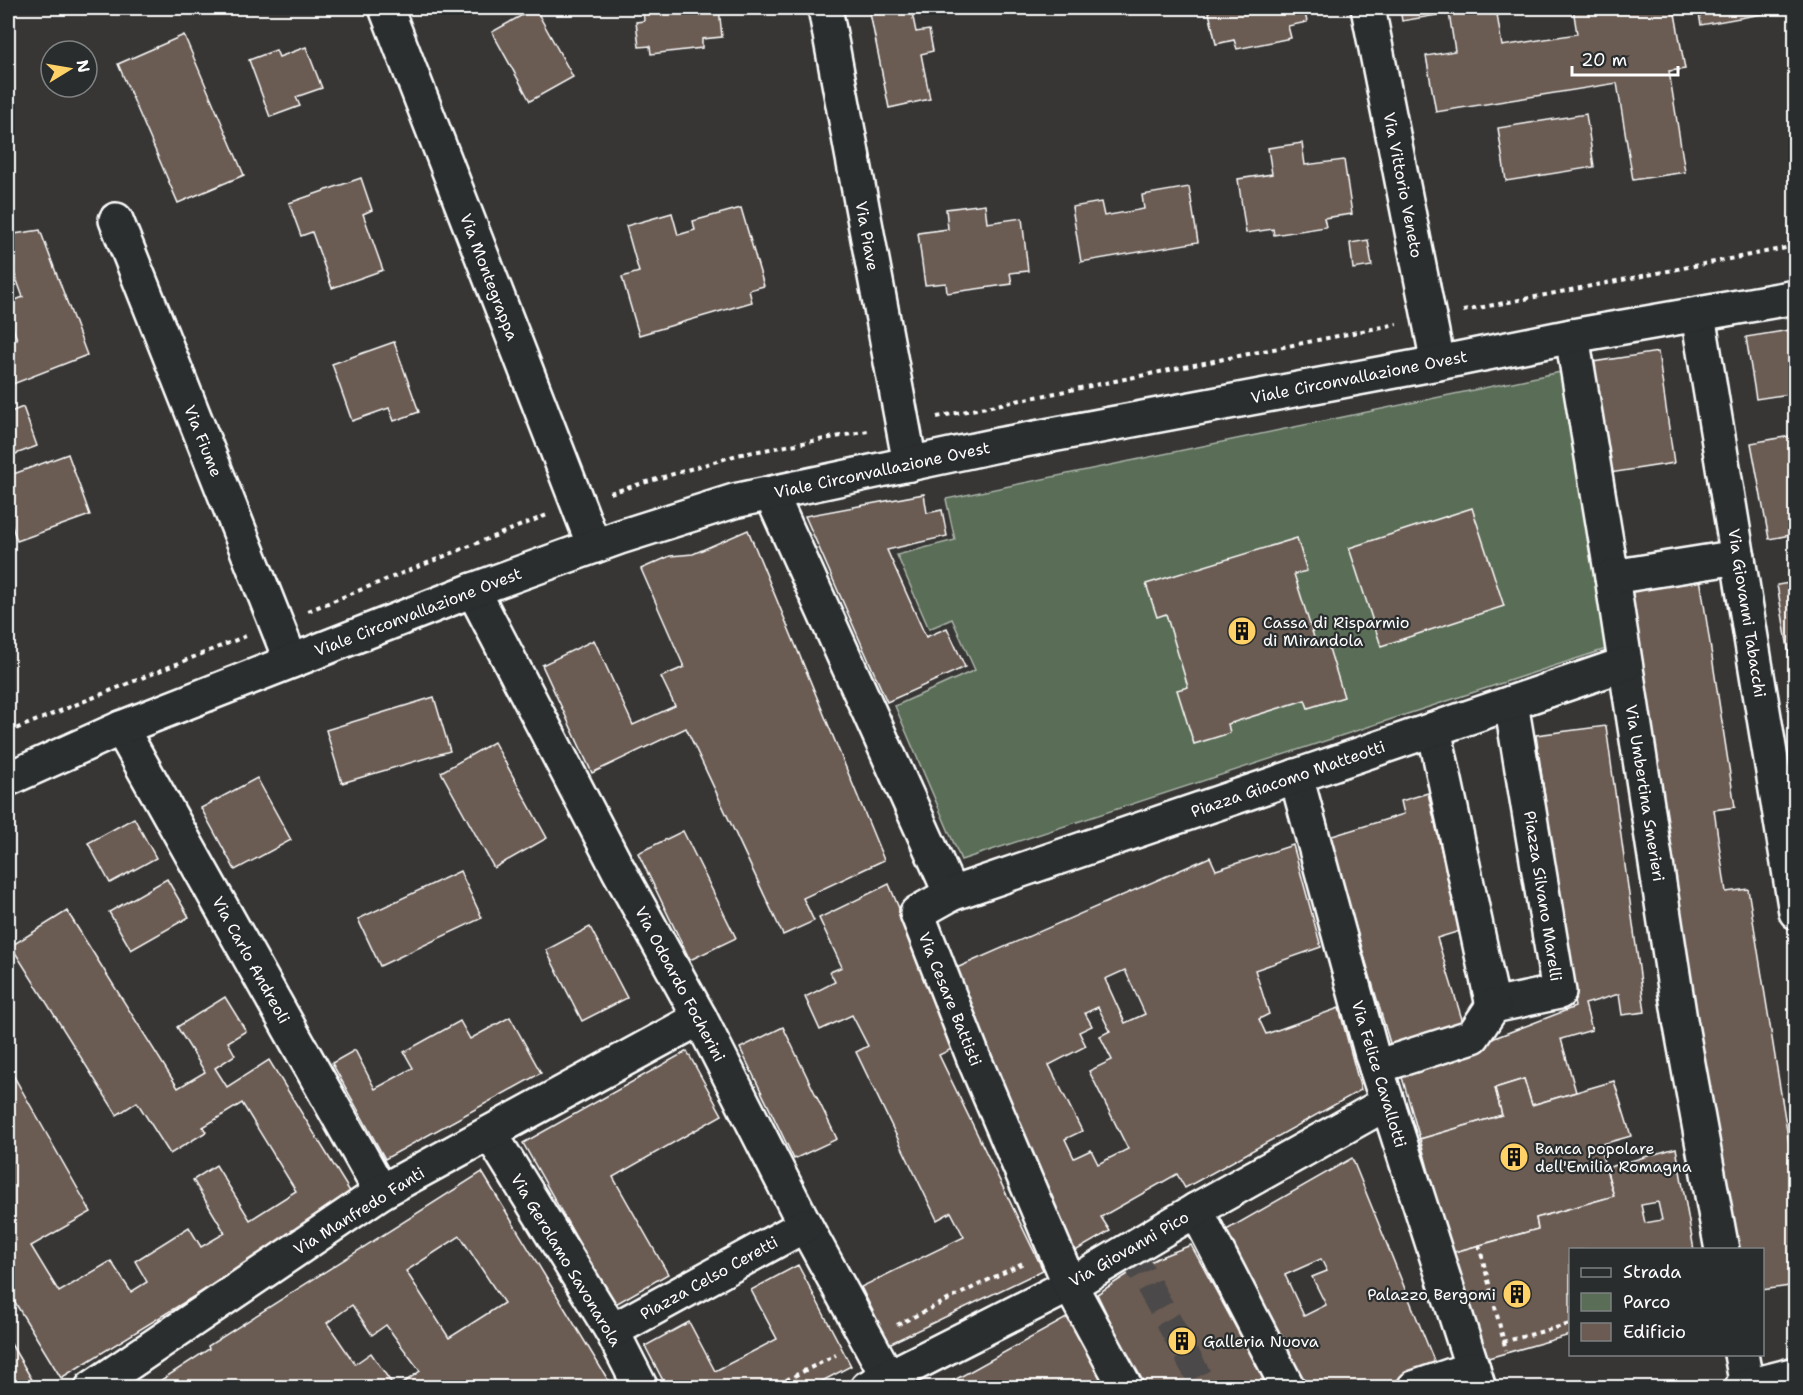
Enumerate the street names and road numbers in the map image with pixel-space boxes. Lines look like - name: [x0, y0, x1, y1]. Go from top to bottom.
- street label: Via Vittorio Veneto: [1379, 110, 1427, 260]
- street label: Via Piave: [851, 199, 883, 273]
- street label: Via Montegrappa: [455, 210, 523, 344]
- street label: Viale Circonvallazione Ovest: [1249, 346, 1469, 408]
- street label: Via Fiume: [179, 402, 227, 480]
- street label: Viale Circonvallazione Ovest: [772, 437, 992, 503]
- street label: Via Giovanni Tabacchi: [1723, 527, 1771, 699]
- street label: Viale Circonvallazione Ovest: [311, 563, 525, 661]
- street label: Via Umbertina Smerieri: [1621, 703, 1669, 883]
- street label: Piazza Giacomo Matteotti: [1188, 736, 1388, 822]
- street label: Piazza Silvano Marelli: [1519, 809, 1567, 983]
- street label: Via Carlo Andreoli: [207, 893, 295, 1027]
- street label: Via Odoardo Focherini: [630, 903, 730, 1065]
- street label: Via Cesare Battisti: [914, 929, 986, 1069]
- street label: Via Felice Cavallotti: [1347, 998, 1411, 1150]
- street label: Via Manfredo Fanti: [290, 1162, 428, 1260]
- street label: Via Gerolamo Savonarola: [506, 1170, 626, 1350]
- street label: Via Giovanni Pico: [1065, 1206, 1193, 1292]
- street label: Piazza Celso Ceretti: [636, 1231, 782, 1325]

